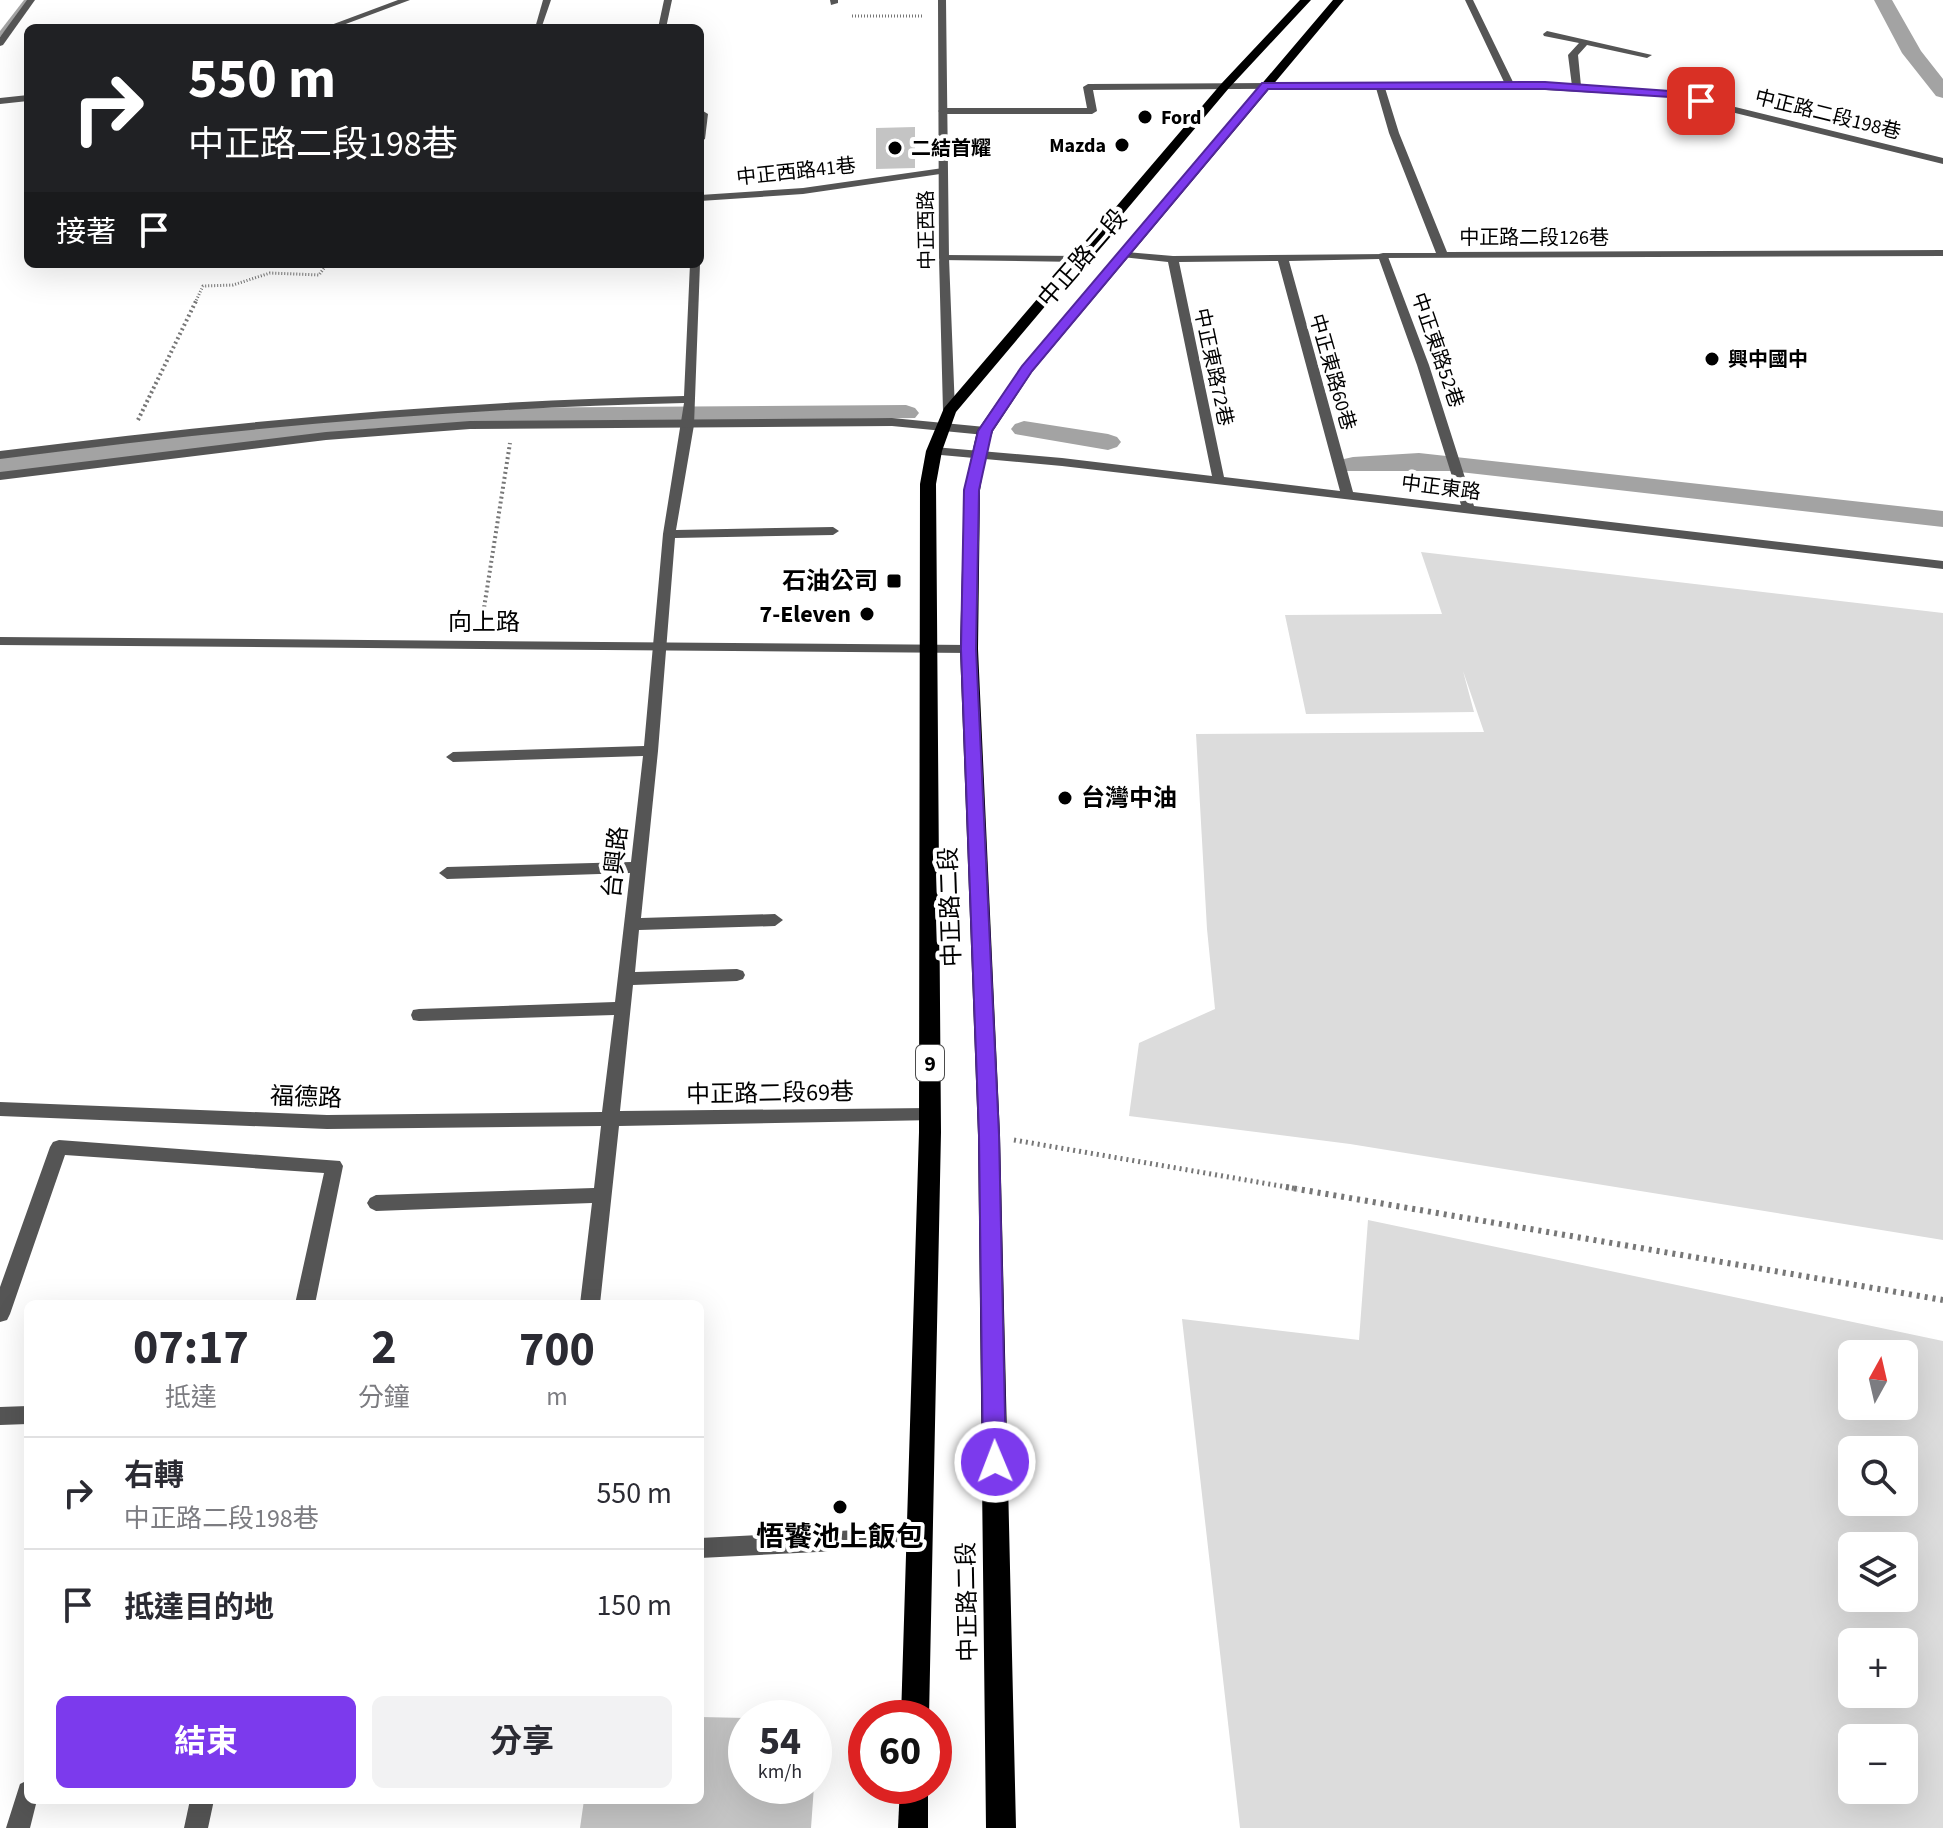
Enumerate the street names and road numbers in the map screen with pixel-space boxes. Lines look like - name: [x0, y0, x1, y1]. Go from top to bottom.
- street label: 中正路二段198巷: [1752, 83, 1904, 147]
- street label: 中正西路41巷: [735, 152, 857, 192]
- street label: 中正西路: [912, 190, 942, 270]
- street label: 中正路二段: [1030, 202, 1135, 315]
- street label: 中正路二段126巷: [1459, 224, 1609, 252]
- street label: 中正東路52巷: [1404, 289, 1470, 412]
- street label: 中正東路72巷: [1187, 306, 1239, 429]
- street label: 中正東路60巷: [1302, 311, 1362, 434]
- street label: 中正東路: [1399, 469, 1482, 507]
- street label: 向上路: [448, 605, 520, 640]
- street label: 台興路: [594, 824, 637, 900]
- street label: 中正路二段: [931, 846, 970, 968]
- road number: 9: [916, 1045, 944, 1081]
- street label: 中正路二段69巷: [686, 1075, 854, 1112]
- street label: 福德路: [269, 1079, 343, 1116]
- street label: 中正路二段: [949, 1542, 986, 1662]

